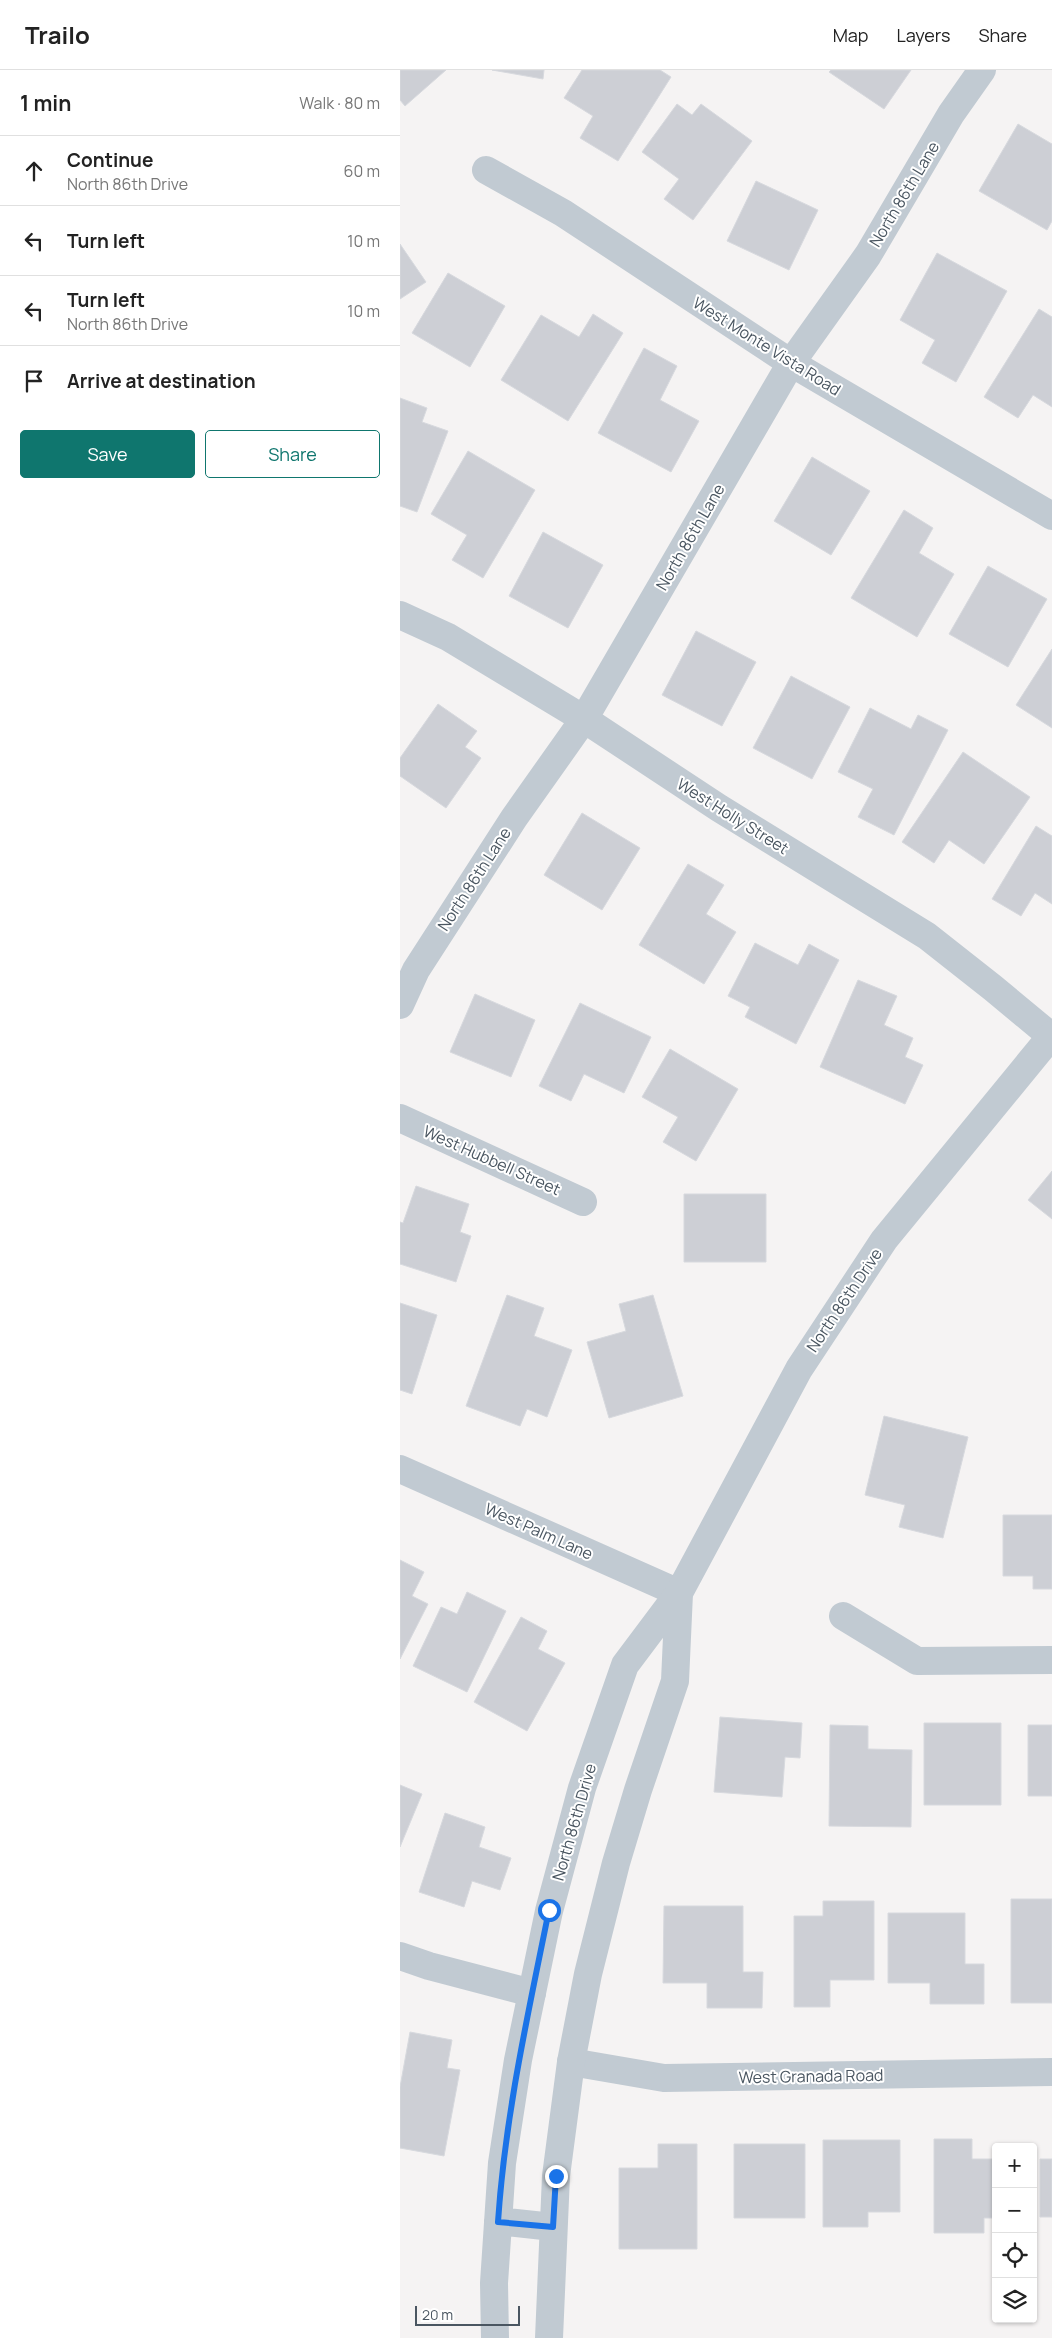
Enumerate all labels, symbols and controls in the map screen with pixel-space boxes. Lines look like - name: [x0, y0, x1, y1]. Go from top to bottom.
- text: Trailo: [25, 18, 90, 51]
- text: Map: [833, 23, 868, 47]
- text: Layers: [896, 23, 950, 47]
- text: Share: [978, 23, 1027, 47]
- text: 1 min: [20, 89, 71, 117]
- text: Walk · 80 m: [299, 92, 380, 114]
- street label: North 86th Lane: [864, 137, 944, 251]
- text: Continue: [67, 147, 153, 173]
- icon: ahead: [20, 157, 48, 185]
- text: 60 m: [344, 160, 380, 182]
- text: North 86th Drive: [67, 173, 188, 195]
- icon: left: [20, 227, 48, 255]
- text: Turn left: [67, 228, 145, 254]
- text: 10 m: [347, 230, 380, 252]
- text: Turn left: [67, 287, 145, 313]
- street label: West Monte Vista Road: [689, 292, 845, 400]
- icon: left: [20, 297, 48, 325]
- text: 10 m: [347, 300, 380, 322]
- text: North 86th Drive: [67, 313, 188, 335]
- icon: arrive: [20, 367, 48, 395]
- text: Arrive at destination: [67, 368, 256, 394]
- button: Save: [20, 430, 195, 478]
- button: Share: [205, 430, 380, 478]
- street label: North 86th Lane: [651, 480, 729, 594]
- street label: West Holly Street: [673, 773, 793, 859]
- street label: North 86th Lane: [432, 823, 516, 935]
- street label: West Hubbell Street: [420, 1120, 564, 1200]
- street label: North 86th Drive: [801, 1244, 887, 1356]
- street label: West Palm Lane: [482, 1497, 596, 1565]
- street label: North 86th Drive: [547, 1761, 601, 1883]
- route start: [538, 1899, 561, 1922]
- street label: West Granada Road: [738, 2064, 884, 2088]
- map controls: [992, 2143, 1037, 2323]
- button: +: [992, 2143, 1037, 2188]
- route end: [545, 2165, 568, 2188]
- button: −: [992, 2188, 1037, 2233]
- button: locate: [992, 2233, 1037, 2278]
- button: layers: [992, 2278, 1037, 2323]
- scale bar: [415, 2303, 520, 2326]
- text: 20 m: [422, 2305, 453, 2324]

